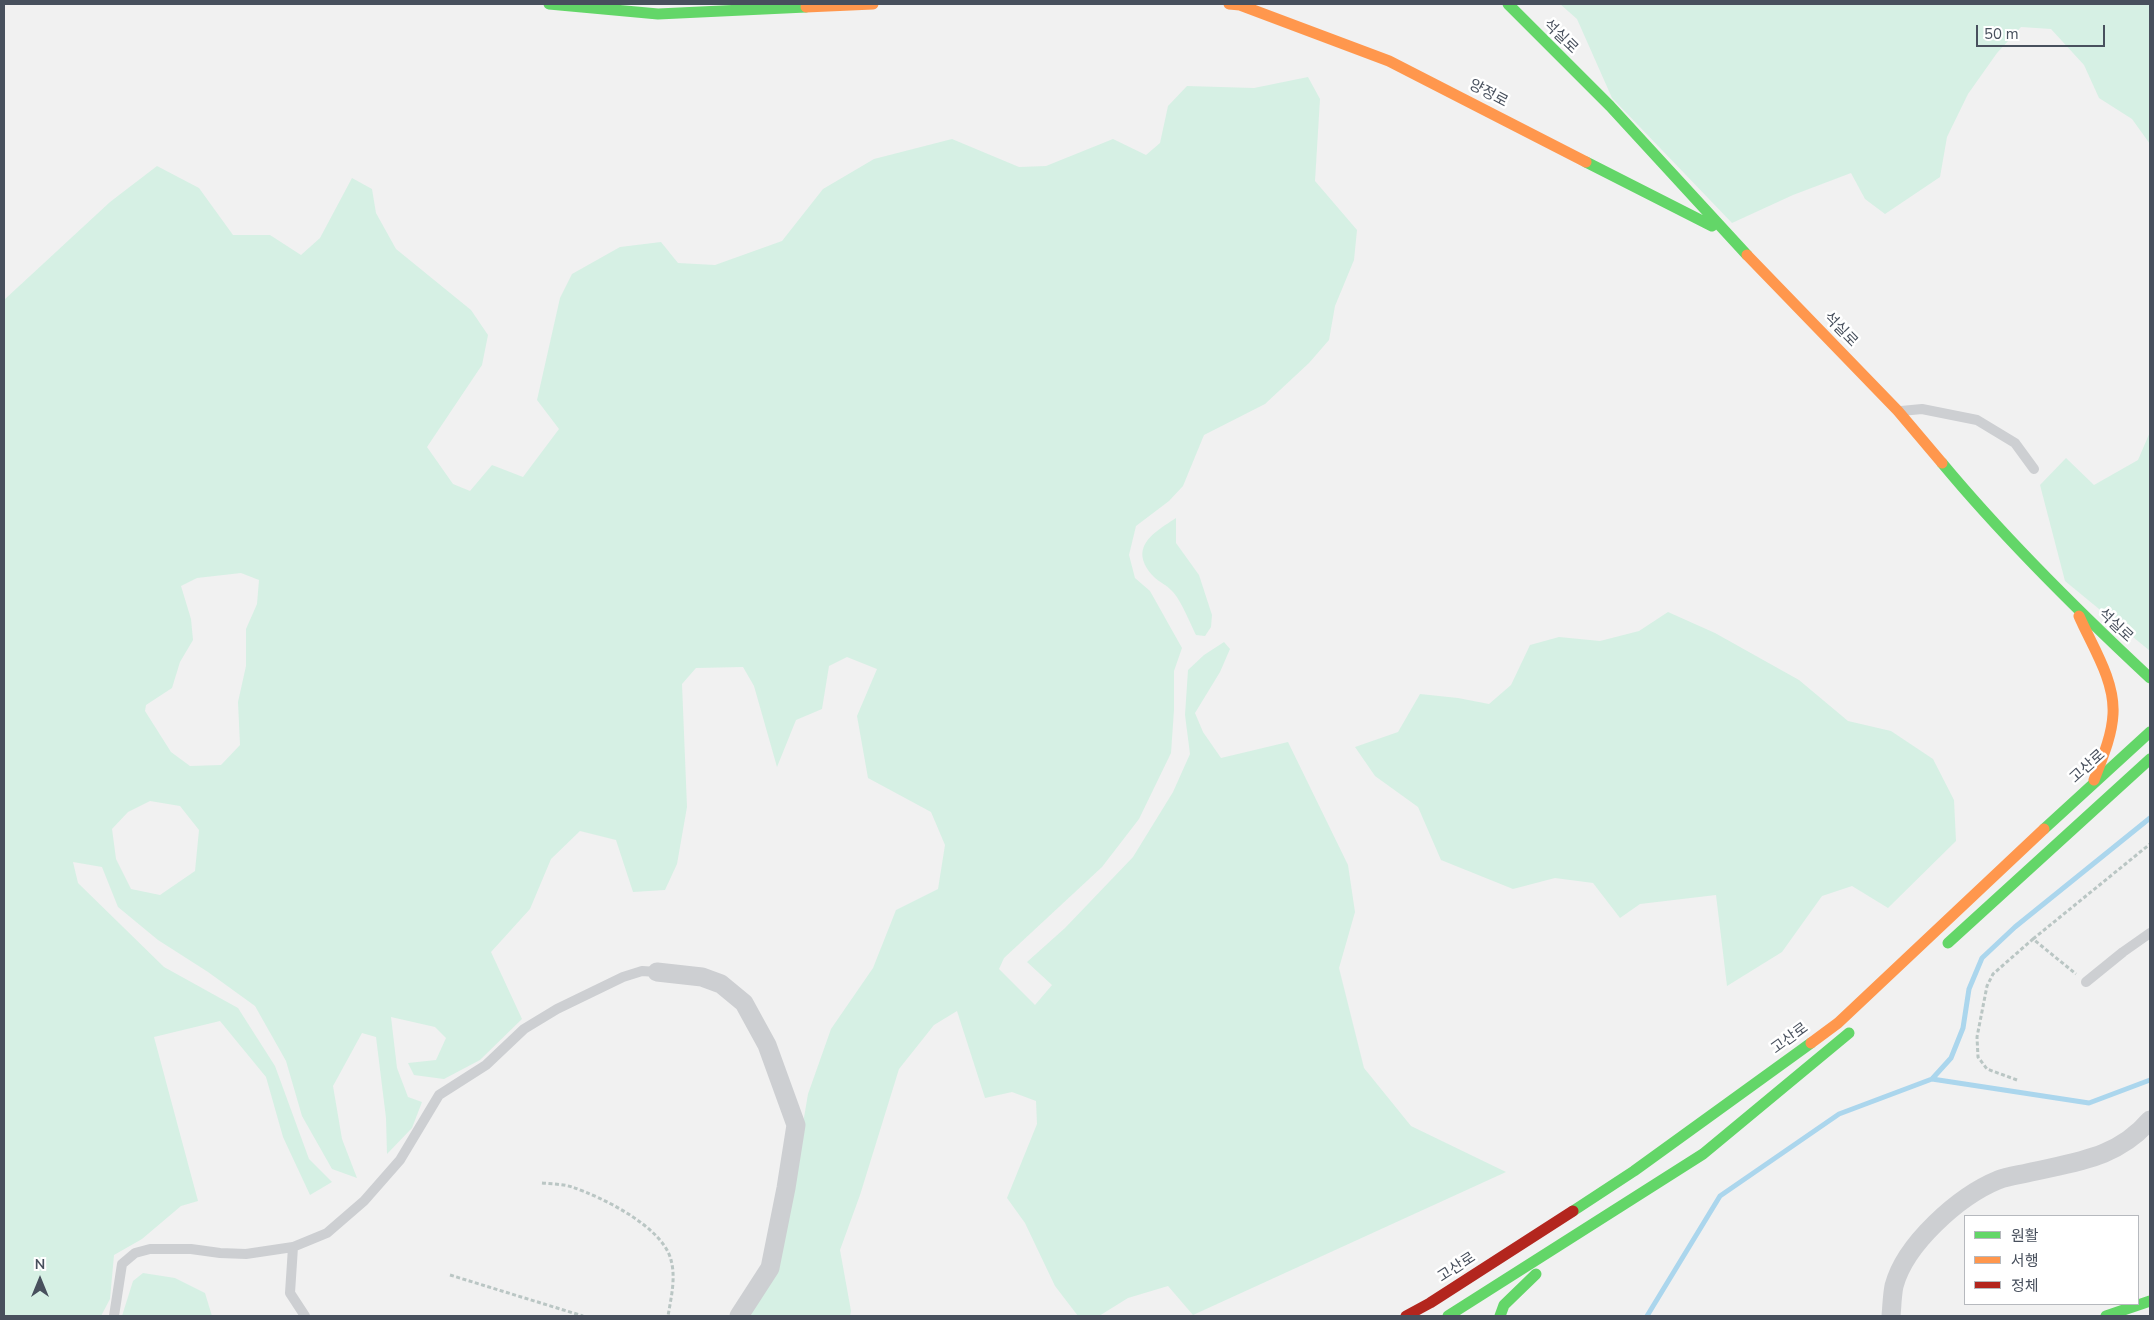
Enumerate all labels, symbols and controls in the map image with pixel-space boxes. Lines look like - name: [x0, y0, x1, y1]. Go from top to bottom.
- scale bar: [1979, 15, 2108, 47]
- street label: 석실로: [1539, 16, 1581, 58]
- text: 50 m: [1984, 24, 2019, 44]
- street label: 양정로: [1465, 76, 1511, 112]
- street label: 석실로: [1819, 309, 1861, 351]
- street label: 석실로: [2094, 605, 2136, 647]
- street label: 고산로: [2067, 746, 2109, 788]
- street label: 고산로: [1768, 1020, 1812, 1058]
- legend: [1964, 1215, 2139, 1305]
- text: 원활: [2011, 1226, 2039, 1246]
- street label: 고산로: [1435, 1249, 1479, 1287]
- text: 서행: [2011, 1251, 2039, 1271]
- north arrow: [15, 1255, 65, 1305]
- text: N: [35, 1255, 45, 1274]
- text: 정체: [2011, 1276, 2039, 1296]

